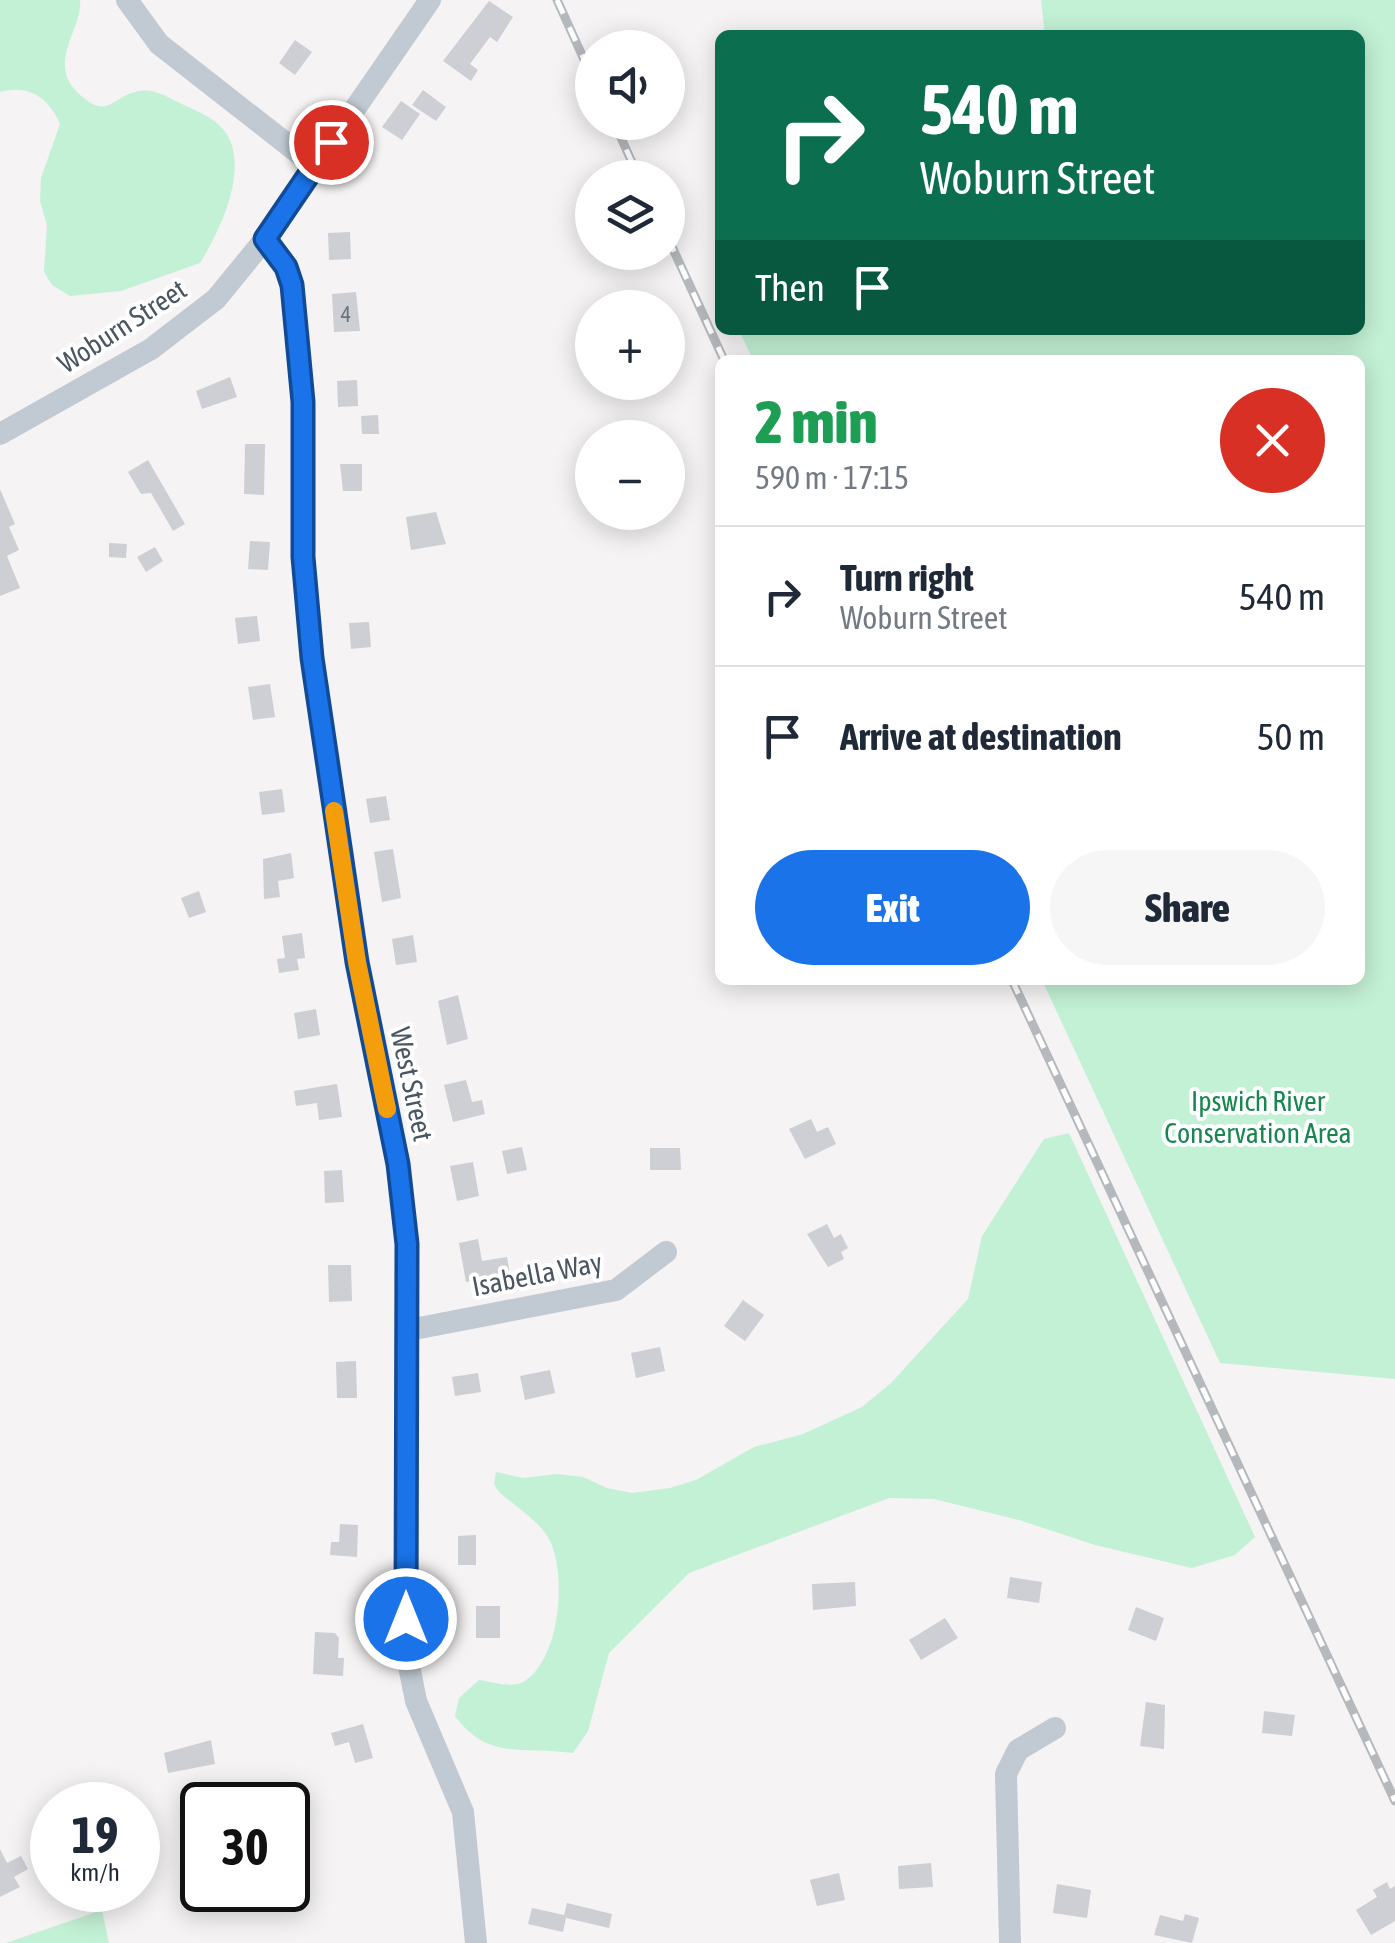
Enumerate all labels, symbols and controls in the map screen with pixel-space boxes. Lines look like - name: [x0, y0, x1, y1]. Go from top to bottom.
- map controls: [575, 30, 685, 530]
- button: sound: [575, 30, 685, 140]
- text: 540 m: [920, 69, 1079, 149]
- icon: right: [755, 70, 885, 200]
- pin: [289, 100, 374, 185]
- icon: arrive: [304, 115, 359, 170]
- text: Woburn Street: [920, 152, 1156, 204]
- button: layers: [575, 160, 685, 270]
- icon: arrive: [845, 260, 900, 315]
- text: Then: [755, 266, 825, 309]
- street label: Woburn Street: [52, 273, 192, 379]
- button: +: [575, 290, 685, 400]
- house number: 4: [341, 301, 351, 327]
- text: 2 min: [755, 387, 878, 456]
- button: close: [1220, 388, 1325, 493]
- button: −: [575, 420, 685, 530]
- text: 590 m · 17:15: [755, 459, 909, 496]
- text: Turn right: [840, 556, 974, 599]
- icon: right: [755, 569, 810, 624]
- text: 540 m: [1239, 575, 1325, 618]
- text: Woburn Street: [840, 599, 1007, 636]
- icon: arrive: [755, 709, 810, 764]
- text: Arrive at destination: [840, 715, 1122, 758]
- text: 50 m: [1257, 715, 1325, 758]
- button: Exit: [755, 850, 1030, 965]
- button: Share: [1050, 850, 1325, 965]
- street label: West Street: [384, 1024, 440, 1144]
- park label: Ipswich River Conservation Area: [1164, 1085, 1352, 1149]
- street label: Isabella Way: [469, 1246, 605, 1302]
- position arrow: [354, 1567, 458, 1671]
- speed limit sign: 30: [180, 1782, 310, 1912]
- text: 19: [71, 1806, 118, 1864]
- text: km/h: [70, 1858, 120, 1886]

